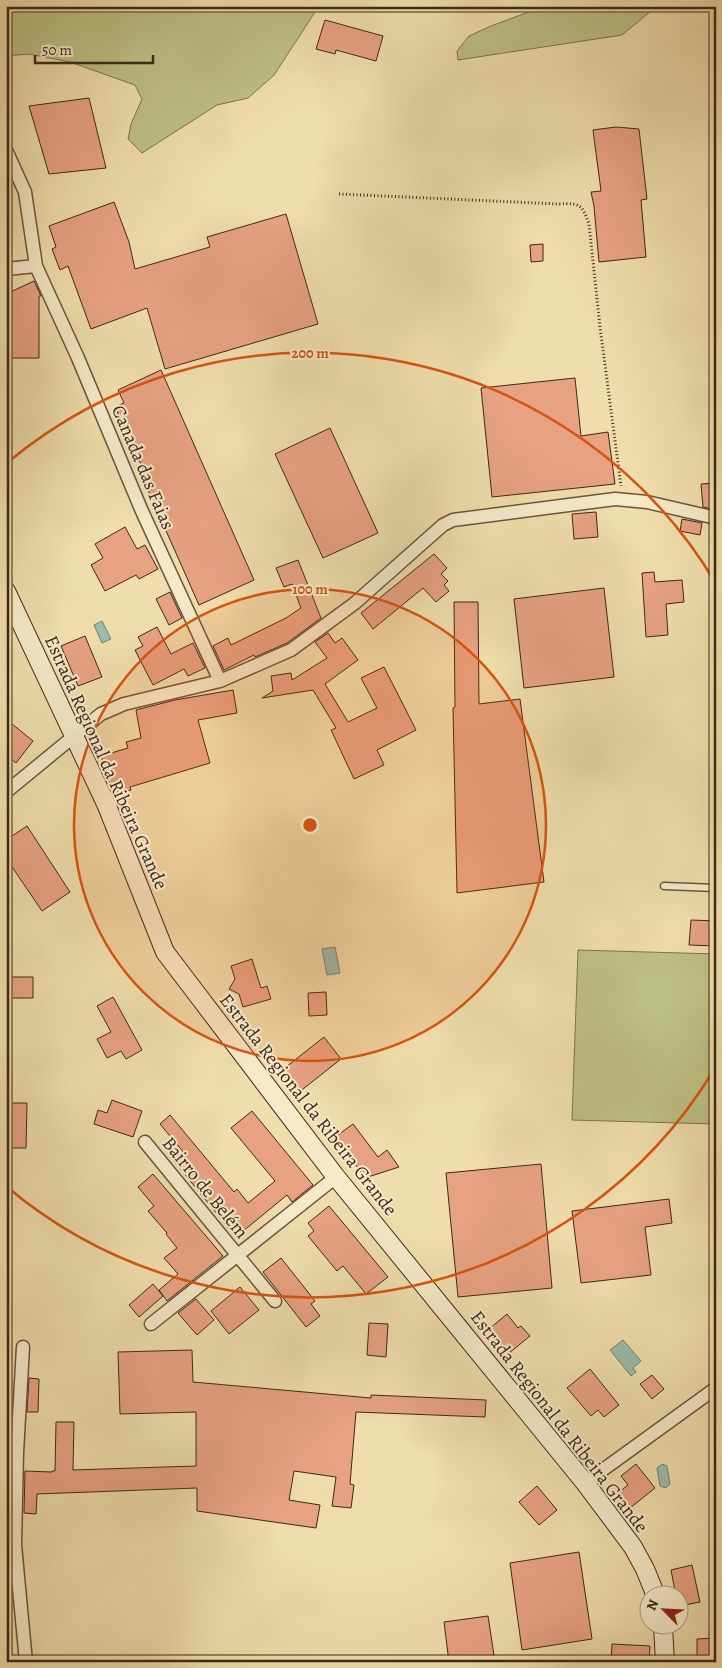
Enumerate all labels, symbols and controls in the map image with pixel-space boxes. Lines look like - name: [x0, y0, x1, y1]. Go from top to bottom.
- scale bar: [35, 32, 152, 64]
- text: 50 m: [42, 40, 72, 60]
- text: 200 m: [291, 343, 329, 363]
- street label: Canada das Faias: [105, 401, 181, 534]
- text: 100 m: [292, 579, 328, 599]
- street label: Estrada Regional da Ribeira Grande: [38, 631, 174, 894]
- centre of rings: [301, 816, 319, 834]
- street label: Estrada Regional da Ribeira Grande: [213, 988, 403, 1221]
- street label: Bairro de Belém: [156, 1131, 255, 1244]
- street label: Estrada Regional da Ribeira Grande: [464, 1305, 654, 1538]
- north arrow: [640, 1586, 690, 1636]
- text: N: [642, 1596, 663, 1613]

